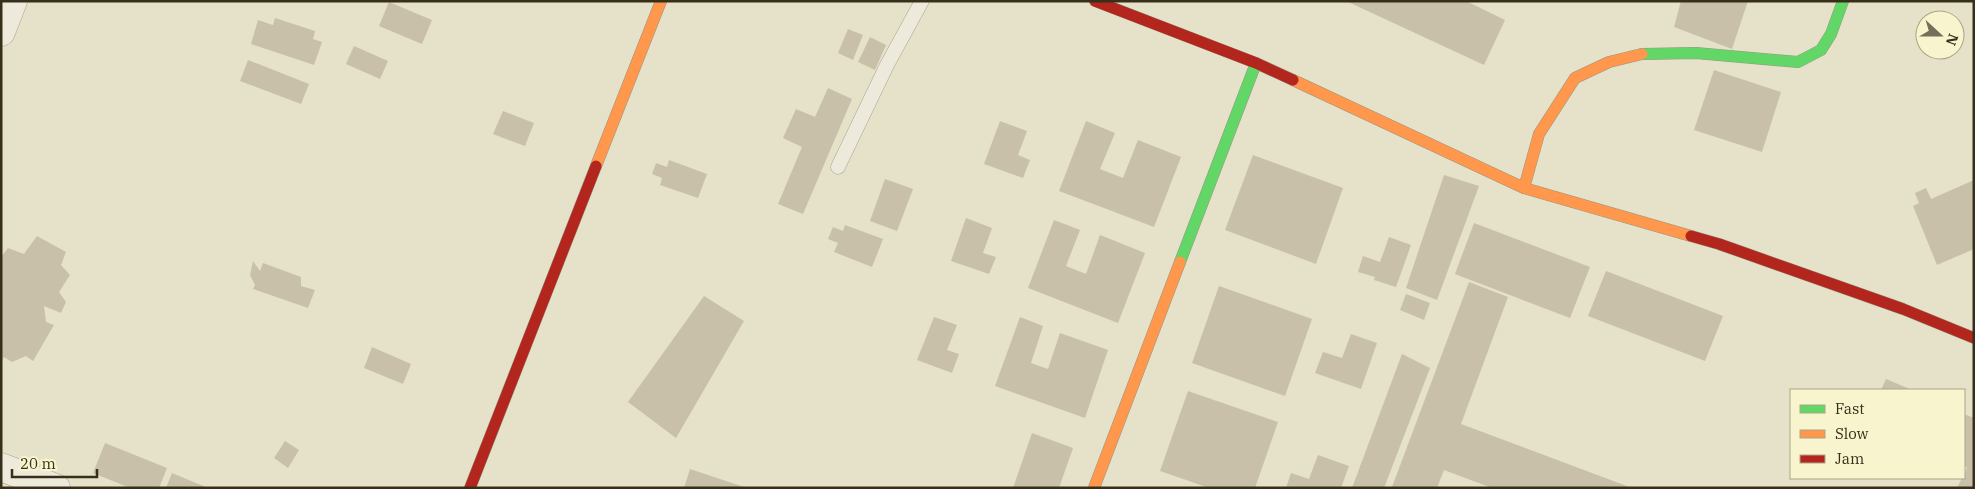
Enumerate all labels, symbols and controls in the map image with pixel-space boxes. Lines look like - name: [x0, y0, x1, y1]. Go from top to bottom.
- north arrow: [1915, 10, 1965, 60]
- text: N: [1942, 31, 1963, 48]
- legend: [1790, 389, 1965, 479]
- text: Fast: [1835, 399, 1865, 418]
- text: Slow: [1835, 424, 1869, 443]
- scale bar: [12, 446, 98, 478]
- text: Jam: [1835, 449, 1864, 468]
- text: 20 m: [20, 454, 56, 473]

